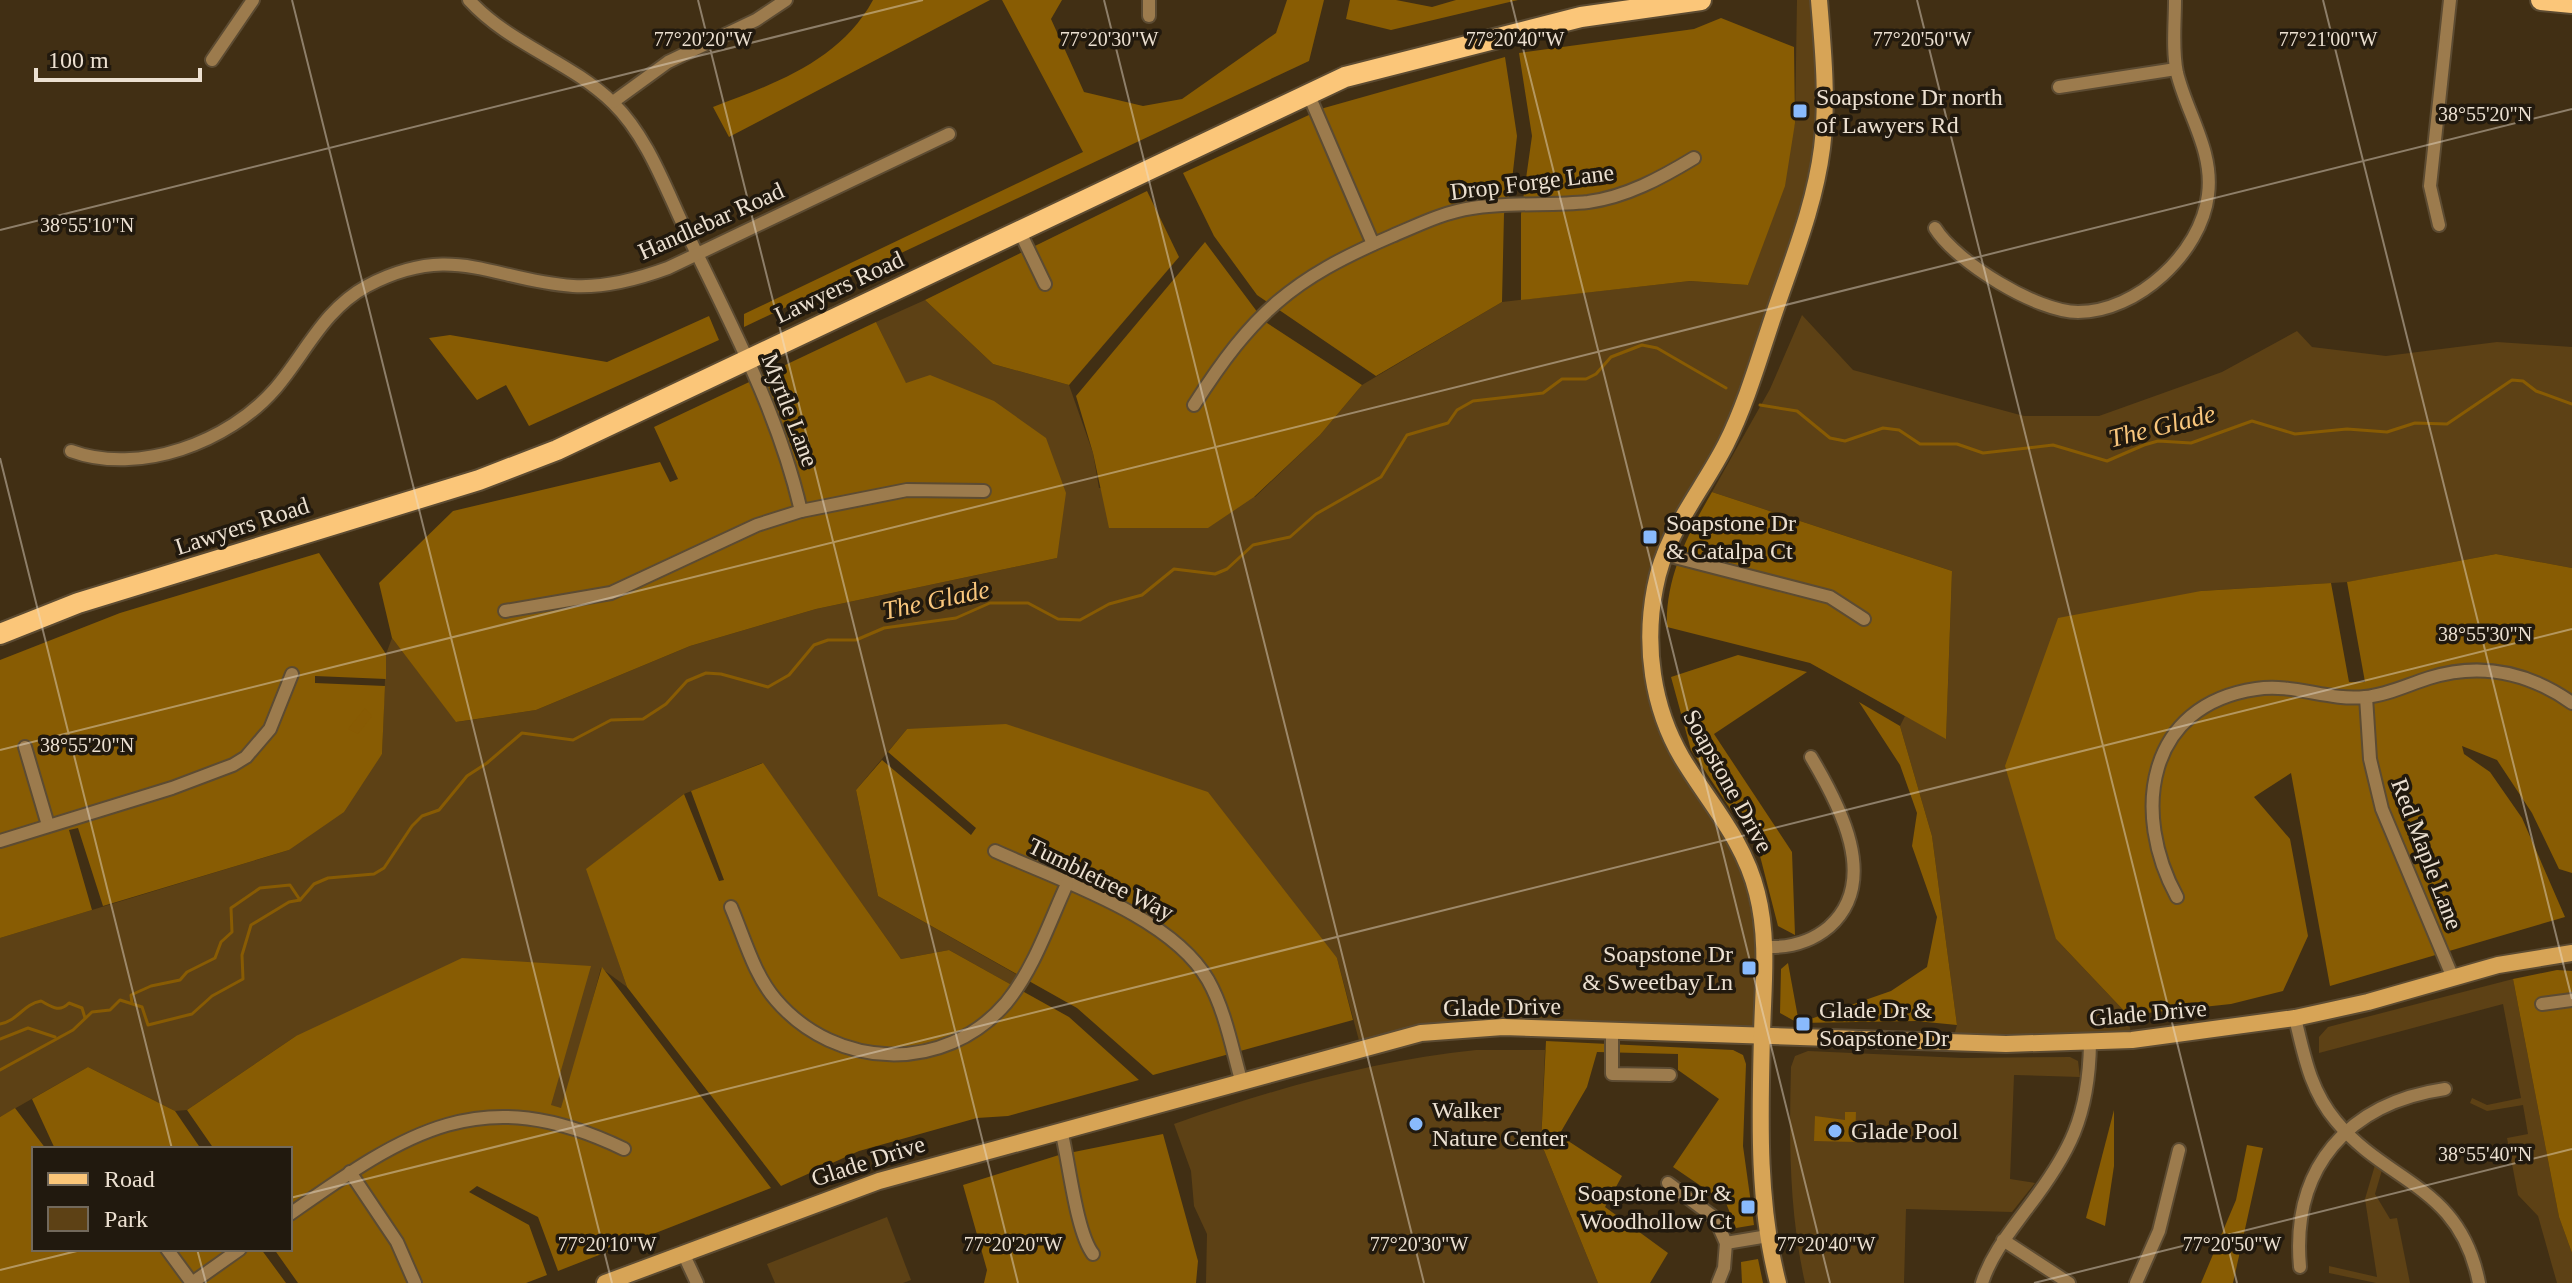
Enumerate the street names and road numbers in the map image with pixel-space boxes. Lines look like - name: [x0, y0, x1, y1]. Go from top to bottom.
- street label: Drop Forge Lane: [1449, 159, 1615, 205]
- street label: Handlebar Road: [634, 177, 788, 265]
- street label: Lawyers Road: [770, 246, 908, 328]
- street label: Myrtle Lane: [756, 350, 824, 470]
- street label: Lawyers Road: [172, 492, 312, 560]
- street label: Soapstone Drive: [1678, 705, 1778, 857]
- street label: Red Maple Lane: [2386, 775, 2468, 933]
- street label: Tumbletree Way: [1024, 833, 1178, 925]
- street label: Glade Drive: [1443, 993, 1561, 1021]
- street label: Glade Drive: [2088, 995, 2208, 1031]
- street label: Glade Drive: [808, 1130, 928, 1192]

